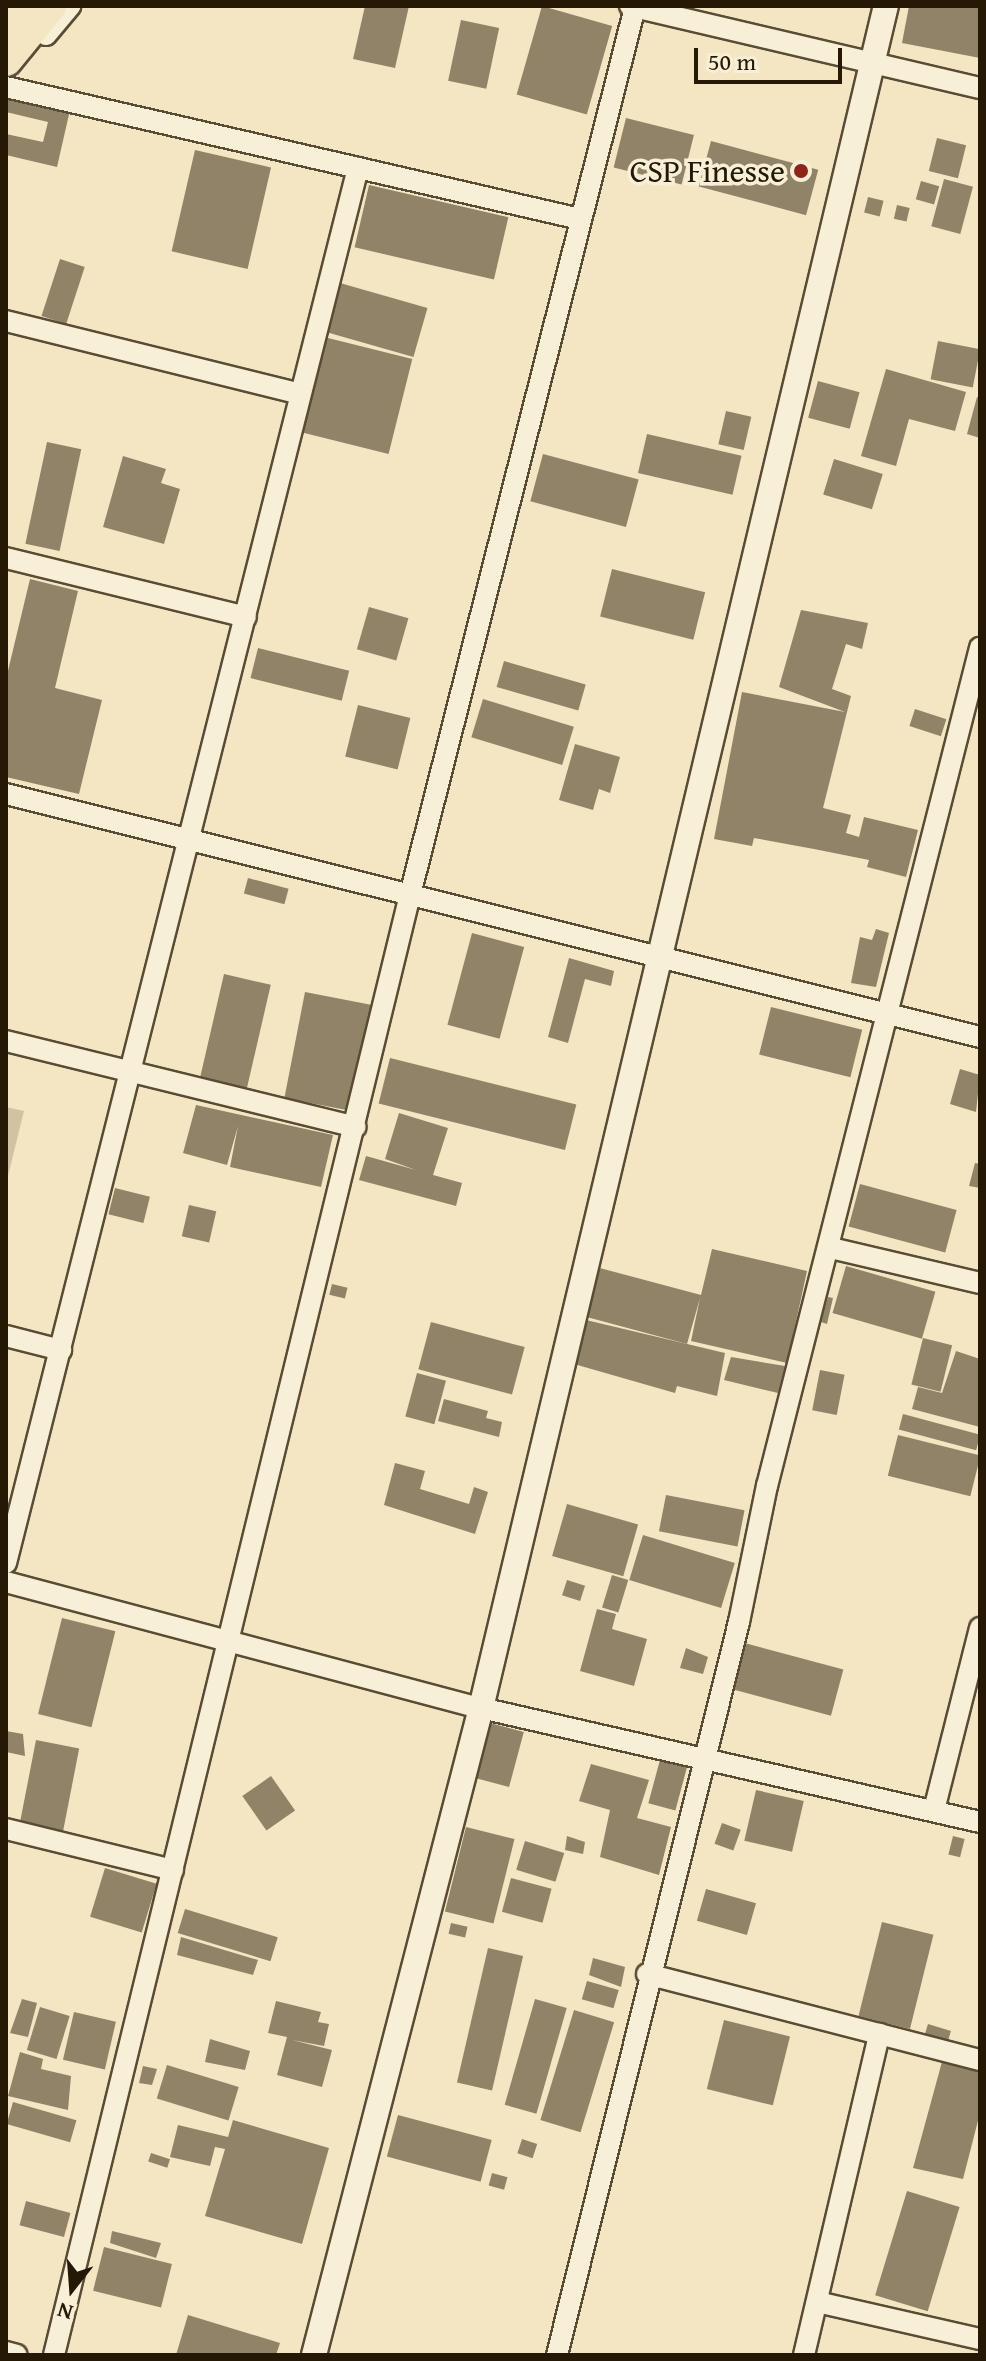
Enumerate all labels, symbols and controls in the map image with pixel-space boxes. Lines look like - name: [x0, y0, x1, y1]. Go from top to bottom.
- scale bar: [698, 32, 846, 82]
- text: 50 m: [708, 44, 756, 79]
- place label: CSP Finesse: [630, 152, 785, 190]
- marker: CSP Finesse: [792, 162, 810, 180]
- north arrow: [32, 2249, 112, 2329]
- text: N: [53, 2294, 77, 2329]

